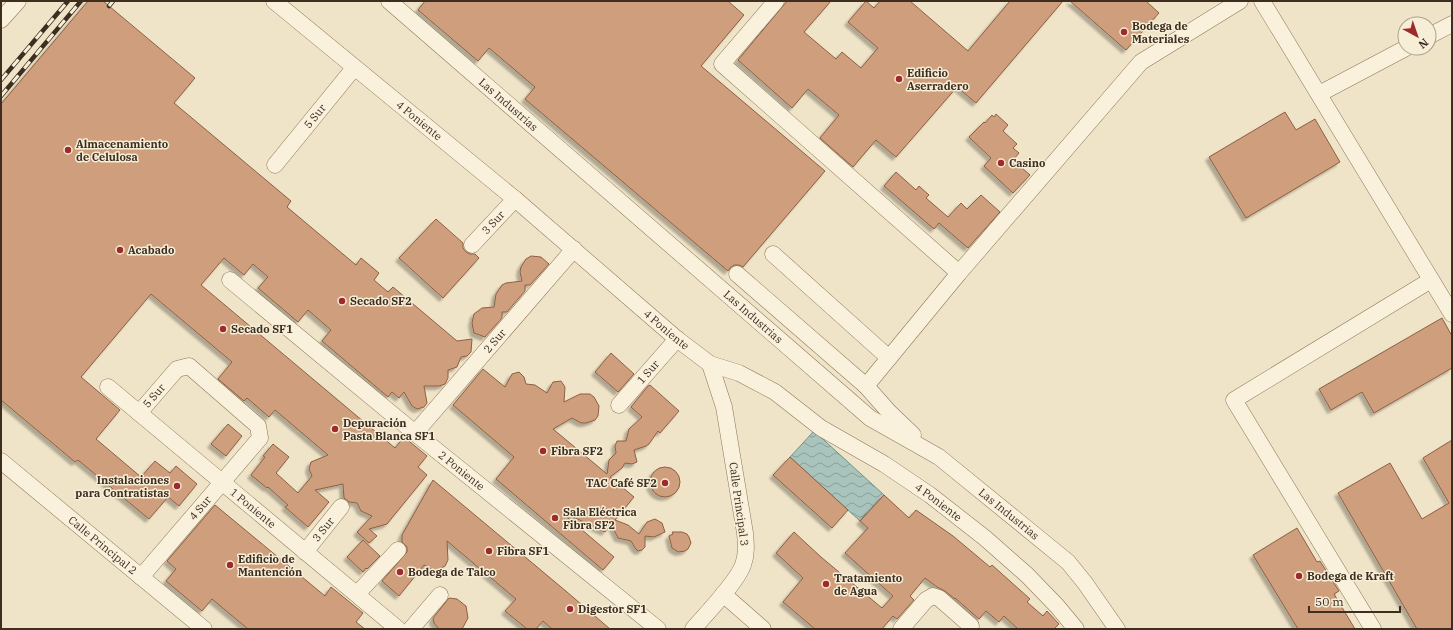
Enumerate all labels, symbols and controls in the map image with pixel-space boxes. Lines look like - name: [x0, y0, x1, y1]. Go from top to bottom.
- north arrow: [1397, 16, 1437, 56]
- place label: Bodega de Materiales: [1132, 19, 1190, 46]
- marker: Bodega de Materiales: [1119, 27, 1129, 37]
- text: N: [1415, 36, 1431, 52]
- place label: Edificio Aserradero: [907, 66, 969, 93]
- marker: Edificio Aserradero: [894, 74, 904, 84]
- street label: Las Industrias: [476, 75, 541, 134]
- street label: 4 Poniente: [393, 97, 445, 143]
- street label: 5 Sur: [301, 101, 329, 131]
- place label: Almacenamiento de Celulosa: [76, 137, 168, 164]
- marker: Almacenamiento de Celulosa: [63, 145, 73, 155]
- place label: Casino: [1009, 156, 1045, 170]
- marker: Casino: [996, 158, 1006, 168]
- street label: 3 Sur: [479, 208, 508, 237]
- place label: Acabado: [128, 243, 174, 257]
- marker: Acabado: [115, 245, 125, 255]
- street label: Las Industrias: [721, 287, 786, 346]
- place label: Secado SF2: [350, 294, 412, 308]
- marker: Secado SF2: [337, 296, 347, 306]
- street label: 4 Poniente: [641, 306, 692, 353]
- place label: Secado SF1: [231, 322, 293, 336]
- marker: Secado SF1: [218, 324, 228, 334]
- street label: 2 Sur: [481, 326, 509, 356]
- street label: 1 Sur: [634, 357, 662, 387]
- street label: 5 Sur: [140, 381, 168, 411]
- place label: Depuración Pasta Blanca SF1: [343, 416, 436, 443]
- marker: Depuración Pasta Blanca SF1: [330, 424, 340, 434]
- place label: Fibra SF2: [551, 444, 603, 458]
- marker: Fibra SF2: [538, 446, 548, 456]
- street label: 2 Poniente: [436, 448, 488, 493]
- street label: Calle Principal 3: [726, 461, 752, 547]
- place label: Instalaciones para Contratistas: [75, 473, 169, 500]
- place label: TAC Café SF2: [586, 476, 657, 490]
- marker: TAC Café SF2: [660, 478, 670, 488]
- street label: 4 Poniente: [912, 480, 965, 524]
- marker: Instalaciones para Contratistas: [172, 481, 182, 491]
- street label: 1 Poniente: [227, 485, 279, 531]
- street label: Las Industrias: [976, 485, 1042, 543]
- street label: 4 Sur: [186, 493, 214, 523]
- place label: Sala Eléctrica Fibra SF2: [563, 505, 637, 532]
- street label: Calle Principal 2: [66, 513, 140, 578]
- marker: Sala Eléctrica Fibra SF2: [550, 513, 560, 523]
- street label: 3 Sur: [309, 514, 337, 544]
- place label: Fibra SF1: [497, 544, 550, 558]
- marker: Fibra SF1: [484, 546, 494, 556]
- place label: Edificio de Mantención: [238, 552, 302, 579]
- marker: Edificio de Mantención: [225, 560, 235, 570]
- place label: Bodega de Talco: [408, 565, 496, 579]
- marker: Bodega de Talco: [395, 567, 405, 577]
- place label: Bodega de Kraft: [1307, 569, 1394, 583]
- place label: Tratamiento de Agua: [834, 571, 902, 598]
- marker: Bodega de Kraft: [1294, 571, 1304, 581]
- marker: Tratamiento de Agua: [821, 579, 831, 589]
- scale bar: [1309, 588, 1400, 614]
- text: 50 m: [1315, 594, 1344, 609]
- place label: Digestor SF1: [578, 602, 647, 616]
- marker: Digestor SF1: [565, 604, 575, 614]

